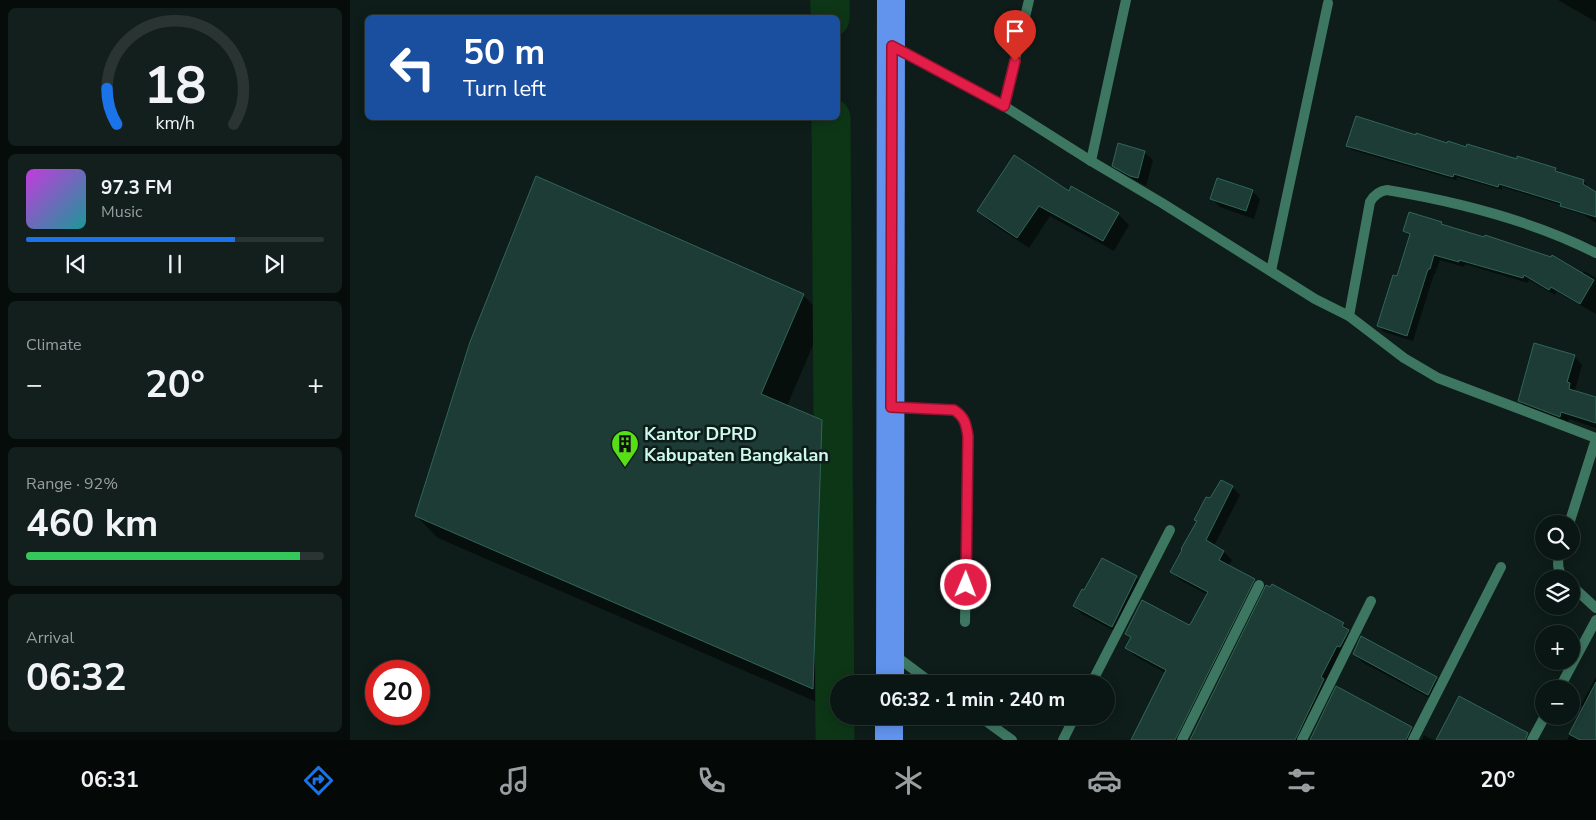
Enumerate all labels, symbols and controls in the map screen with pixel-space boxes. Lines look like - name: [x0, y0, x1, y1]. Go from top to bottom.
- pin: [994, 10, 1036, 61]
- icon: arrive: [1001, 17, 1029, 45]
- text: 50 m: [463, 29, 545, 76]
- icon: left: [380, 35, 445, 100]
- text: 18: [144, 50, 206, 121]
- text: Turn left: [463, 74, 546, 104]
- text: km/h: [155, 111, 195, 135]
- text: 97.3 FM: [101, 175, 172, 201]
- text: Music: [101, 201, 142, 223]
- icon: previous: [62, 250, 90, 278]
- icon: pause: [161, 250, 189, 278]
- icon: next: [260, 250, 288, 278]
- text: Climate: [26, 334, 81, 356]
- text: 20°: [145, 359, 205, 410]
- text: −: [26, 366, 43, 404]
- text: +: [307, 366, 324, 404]
- place label: Kantor DPRD Kabupaten Bangkalan: [644, 422, 829, 467]
- building icon: Kantor DPRD Kabupaten Bangkalan: [610, 429, 640, 468]
- text: Range · 92%: [26, 473, 118, 495]
- text: 460 km: [26, 498, 158, 549]
- map controls: [1535, 515, 1580, 725]
- button: search: [1535, 515, 1580, 560]
- position arrow: [939, 558, 991, 610]
- button: layers: [1535, 570, 1580, 615]
- button: +: [1535, 625, 1580, 670]
- text: Arrival: [26, 627, 74, 649]
- text: 06:32: [26, 652, 127, 703]
- speed limit sign: 20: [365, 660, 430, 725]
- button: −: [1535, 680, 1580, 725]
- text: 06:32 · 1 min · 240 m: [880, 687, 1065, 713]
- icon: directions: [301, 763, 336, 798]
- icon: music: [497, 763, 532, 798]
- icon: phone: [694, 763, 729, 798]
- icon: climate: [891, 763, 926, 798]
- icon: car: [1087, 763, 1122, 798]
- icon: filters: [1284, 763, 1319, 798]
- text: 06:31: [81, 765, 139, 795]
- text: 20°: [1480, 765, 1515, 795]

